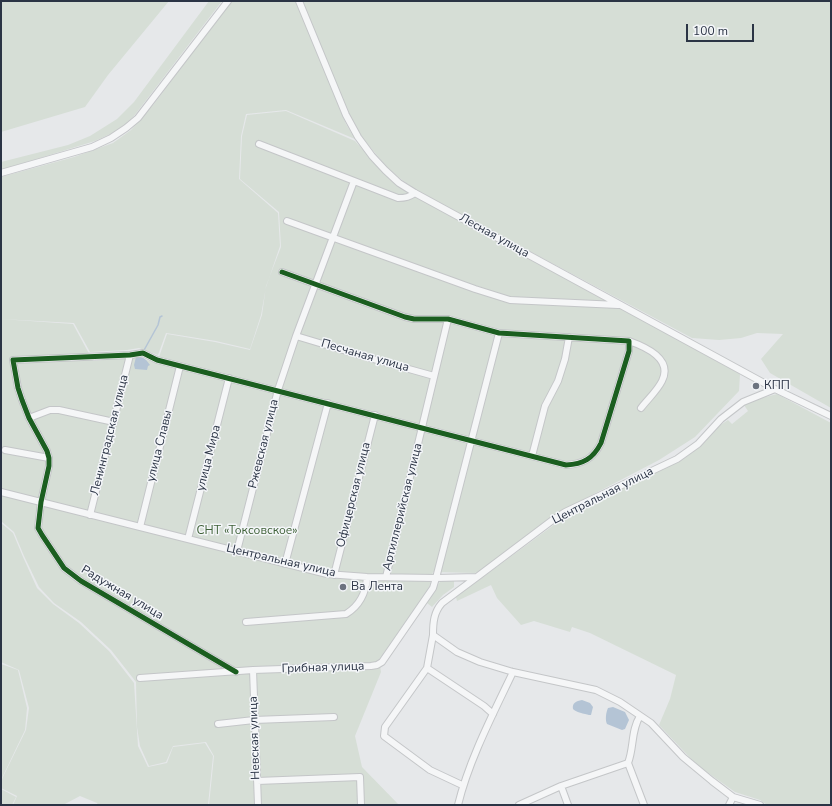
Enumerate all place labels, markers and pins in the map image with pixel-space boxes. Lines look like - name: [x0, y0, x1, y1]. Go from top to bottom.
- place label: КПП: [764, 379, 790, 393]
- marker: КПП: [751, 381, 761, 391]
- place label: Ва Лента: [351, 580, 403, 594]
- marker: Ва Лента: [338, 582, 348, 592]

